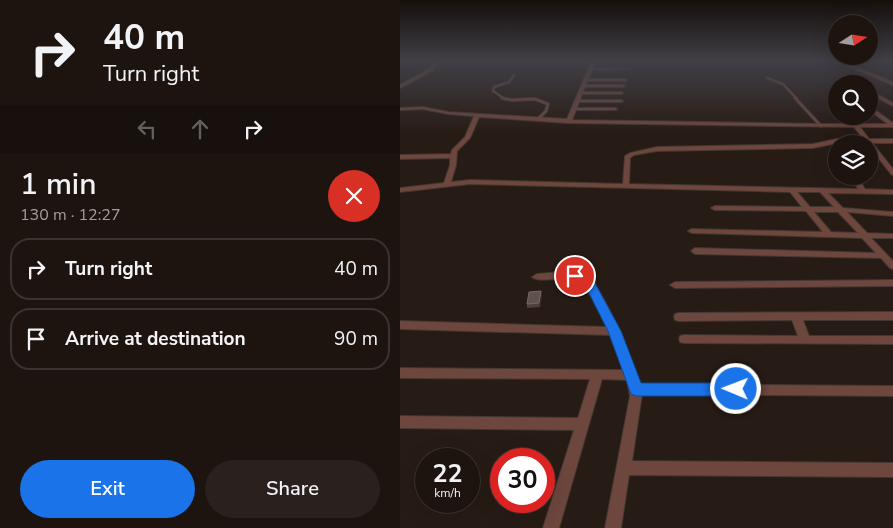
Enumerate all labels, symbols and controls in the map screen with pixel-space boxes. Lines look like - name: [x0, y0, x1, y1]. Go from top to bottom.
- text: 40 m: [103, 14, 185, 61]
- north arrow: [828, 15, 878, 65]
- map controls: [828, 15, 878, 185]
- icon: right: [20, 20, 85, 85]
- text: Turn right: [103, 59, 199, 89]
- button: search: [828, 75, 878, 125]
- icon: left: [133, 115, 161, 143]
- icon: ahead: [186, 115, 214, 143]
- icon: right: [239, 115, 267, 143]
- button: layers: [828, 135, 878, 185]
- text: 1 min: [20, 164, 96, 205]
- button: close: [328, 170, 380, 222]
- text: 130 m · 12:27: [20, 204, 121, 226]
- icon: right: [22, 255, 50, 283]
- pin: [554, 255, 596, 297]
- text: Turn right: [65, 256, 152, 282]
- text: 40 m: [334, 256, 378, 282]
- icon: arrive: [561, 262, 589, 290]
- icon: arrive: [22, 325, 50, 353]
- text: Arrive at destination: [65, 326, 246, 352]
- text: 90 m: [334, 326, 378, 352]
- position arrow: [709, 362, 761, 414]
- speed limit sign: 30: [490, 448, 555, 513]
- text: 22: [432, 457, 463, 491]
- button: Exit: [20, 460, 195, 518]
- button: Share: [205, 460, 380, 518]
- text: km/h: [434, 485, 461, 501]

